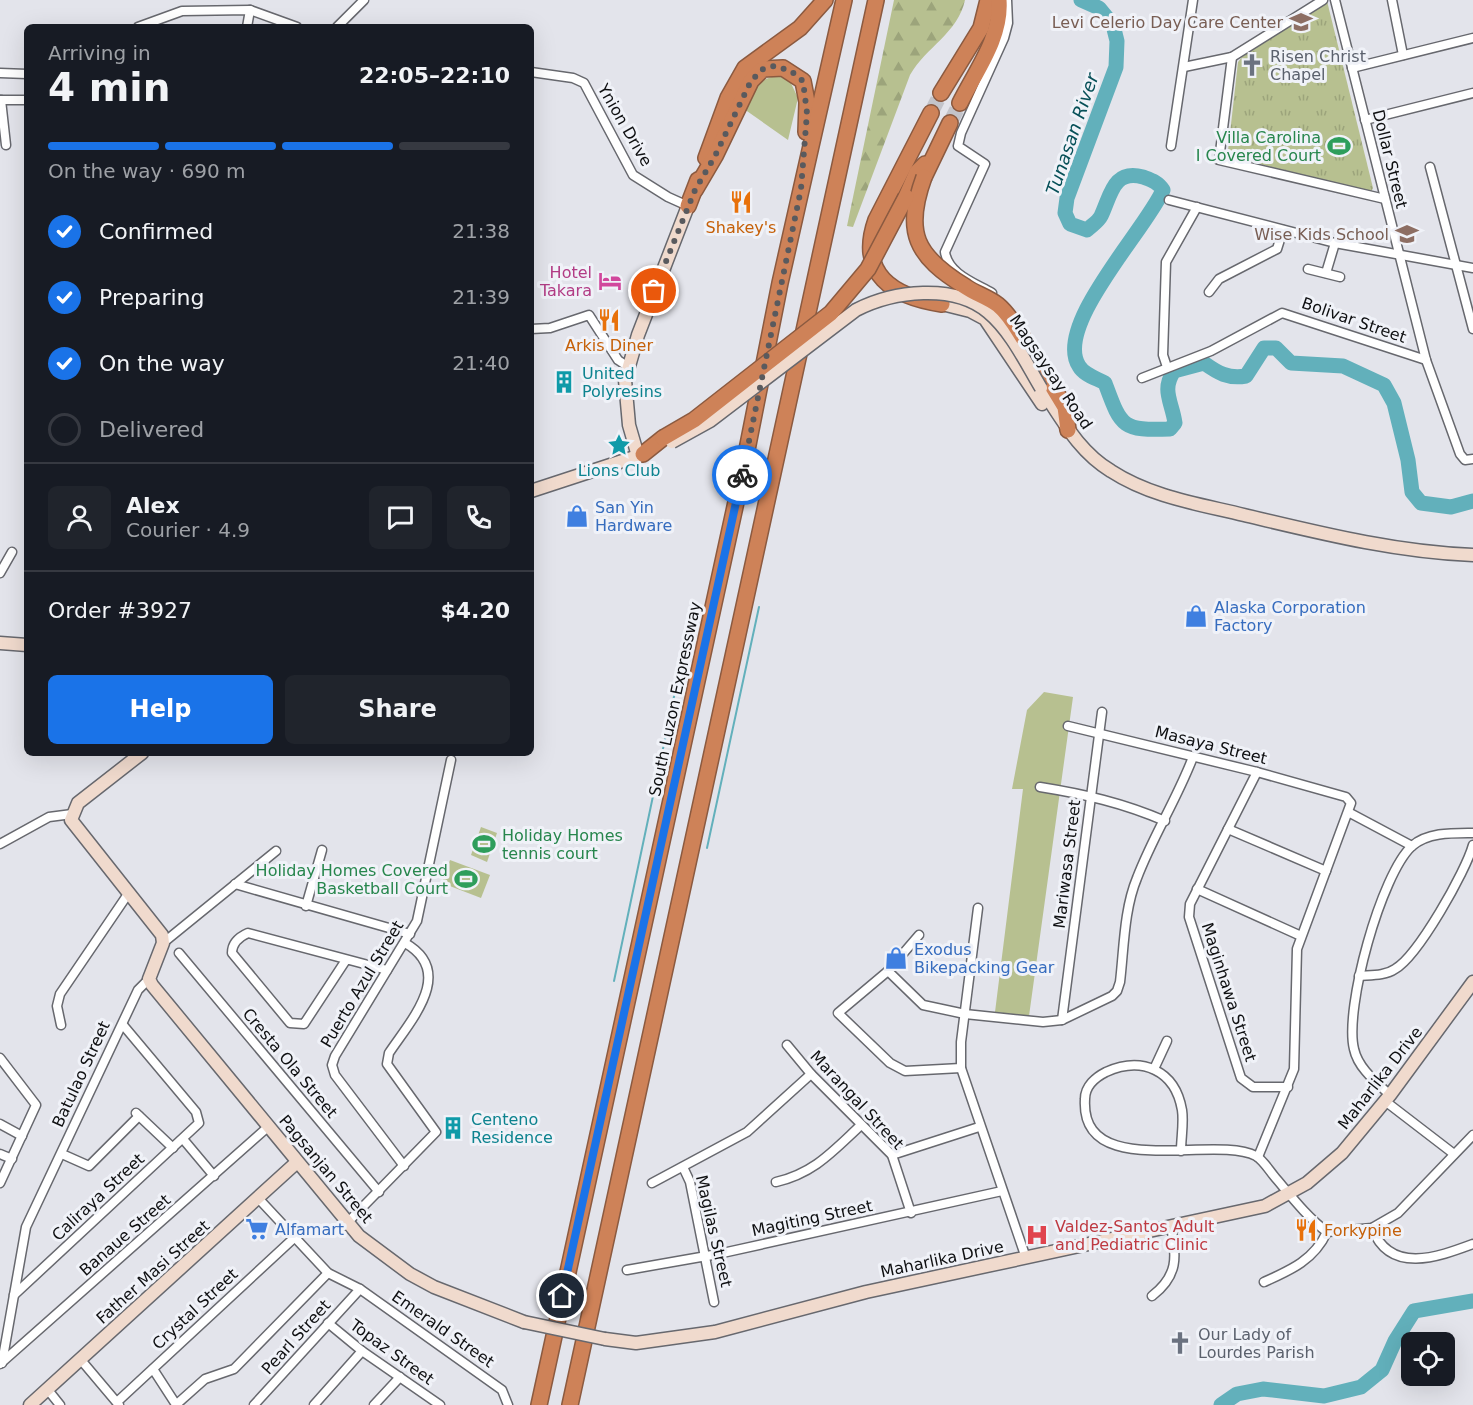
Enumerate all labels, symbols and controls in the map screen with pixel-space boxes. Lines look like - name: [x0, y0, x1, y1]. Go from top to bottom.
- school or university icon: Levi Celerio Day Care Center: [1288, 9, 1314, 35]
- place label: Levi Celerio Day Care Center: [1052, 13, 1283, 32]
- text: Arriving in: [48, 41, 151, 65]
- place label: Risen Christ Chapel: [1270, 47, 1366, 84]
- church icon: Risen Christ Chapel: [1239, 52, 1265, 78]
- text: 22:05–22:10: [359, 63, 510, 88]
- text: 4 min: [48, 65, 170, 110]
- water label: Tunasan River: [1041, 69, 1103, 198]
- street label: Ynion Drive: [593, 80, 656, 170]
- street label: Dollar Street: [1369, 108, 1411, 210]
- place label: Villa Carolina I Covered Court: [1196, 128, 1321, 165]
- sports icon: Villa Carolina I Covered Court: [1326, 133, 1352, 159]
- text: On the way · 690 m: [48, 159, 246, 183]
- restaurant icon: Shakey's: [728, 189, 754, 215]
- icon: check: [48, 215, 81, 248]
- place label: Shakey's: [706, 218, 776, 237]
- text: Confirmed: [99, 219, 213, 244]
- text: 21:38: [452, 219, 510, 243]
- school or university icon: Wise Kids School: [1394, 221, 1420, 247]
- place label: Wise Kids School: [1254, 225, 1389, 244]
- place label: Hotel Takara: [539, 263, 592, 300]
- pin: [628, 265, 679, 316]
- hotel icon: Hotel Takara: [597, 268, 623, 294]
- icon: bag: [637, 274, 670, 307]
- icon: check: [48, 281, 81, 314]
- text: Preparing: [99, 285, 205, 310]
- text: 21:39: [452, 285, 510, 309]
- street label: Bolivar Street: [1299, 293, 1409, 347]
- restaurant icon: Arkis Diner: [596, 307, 622, 333]
- street label: Magsaysay Road: [1006, 311, 1096, 433]
- place label: Arkis Diner: [565, 336, 653, 355]
- icon: check: [48, 347, 81, 380]
- text: On the way: [99, 351, 225, 376]
- text: 21:40: [452, 351, 510, 375]
- place label: United Polyresins: [582, 364, 662, 401]
- building icon: United Polyresins: [551, 369, 577, 395]
- text: Delivered: [99, 417, 204, 442]
- place icon: Lions Club: [606, 432, 632, 458]
- courier: [712, 445, 772, 505]
- icon: bike: [726, 459, 759, 492]
- place label: Lions Club: [578, 461, 660, 480]
- button: person: [48, 486, 111, 549]
- button: chat: [369, 486, 432, 549]
- button: phone: [447, 486, 510, 549]
- text: Alex: [126, 493, 180, 518]
- place label: San Yin Hardware: [595, 498, 672, 535]
- shop icon: San Yin Hardware: [564, 503, 590, 529]
- text: Courier · 4.9: [126, 518, 250, 542]
- text: Order #3927: [48, 598, 192, 623]
- text: $4.20: [440, 598, 510, 623]
- place label: Alaska Corporation Factory: [1214, 598, 1366, 635]
- street label: South Luzon Expressway: [645, 600, 705, 798]
- shop icon: Alaska Corporation Factory: [1183, 603, 1209, 629]
- button: Help: [48, 675, 273, 744]
- button: Share: [285, 675, 510, 744]
- street label: Masaya Street: [1153, 722, 1269, 768]
- street label: Mariwasa Street: [1050, 799, 1084, 929]
- place label: Holiday Homes tennis court: [502, 826, 623, 863]
- sports icon: Holiday Homes tennis court: [471, 831, 497, 857]
- place label: Holiday Homes Covered Basketball Court: [256, 861, 448, 898]
- sports icon: Holiday Homes Covered Basketball Court: [453, 866, 479, 892]
- street label: Puerto Azul Street: [317, 917, 407, 1051]
- street label: Maginhawa Street: [1198, 920, 1260, 1064]
- place label: Exodus Bikepacking Gear: [914, 940, 1055, 977]
- shop icon: Exodus Bikepacking Gear: [883, 945, 909, 971]
- street label: Cresta Ola Street: [239, 1004, 341, 1122]
- street label: Batulao Street: [48, 1018, 114, 1130]
- street label: Maharlika Drive: [1334, 1023, 1426, 1133]
- street label: Marangal Street: [806, 1047, 908, 1153]
- place label: Centeno Residence: [471, 1110, 553, 1147]
- street label: Pagsanjan Street: [275, 1111, 377, 1227]
- building icon: Centeno Residence: [440, 1115, 466, 1141]
- street label: Caliraya Street: [48, 1149, 148, 1245]
- street label: Magilas Street: [692, 1173, 736, 1289]
- street label: Banaue Street: [76, 1190, 174, 1280]
- street label: Magiting Street: [750, 1196, 874, 1240]
- street label: Father Masi Street: [93, 1216, 213, 1328]
- supermarket icon: Alfamart: [244, 1216, 270, 1242]
- place label: Valdez-Santos Adult and Pediatric Clinic: [1055, 1217, 1214, 1254]
- restaurant icon: Forkypine: [1293, 1217, 1319, 1243]
- place label: Alfamart: [275, 1220, 344, 1239]
- place label: Forkypine: [1324, 1221, 1402, 1240]
- hospital icon: Valdez-Santos Adult and Pediatric Clinic: [1024, 1222, 1050, 1248]
- street label: Maharlika Drive: [879, 1237, 1005, 1281]
- street label: Crystal Street: [148, 1265, 242, 1353]
- pin: [536, 1270, 587, 1321]
- icon: home: [545, 1279, 578, 1312]
- street label: Emerald Street: [388, 1287, 498, 1371]
- street label: Pearl Street: [258, 1296, 334, 1378]
- street label: Topaz Street: [346, 1315, 438, 1389]
- place label: Our Lady of Lourdes Parish: [1198, 1325, 1315, 1362]
- church icon: Our Lady of Lourdes Parish: [1167, 1330, 1193, 1356]
- map controls: [1401, 1332, 1455, 1386]
- button: locate: [1401, 1332, 1455, 1386]

